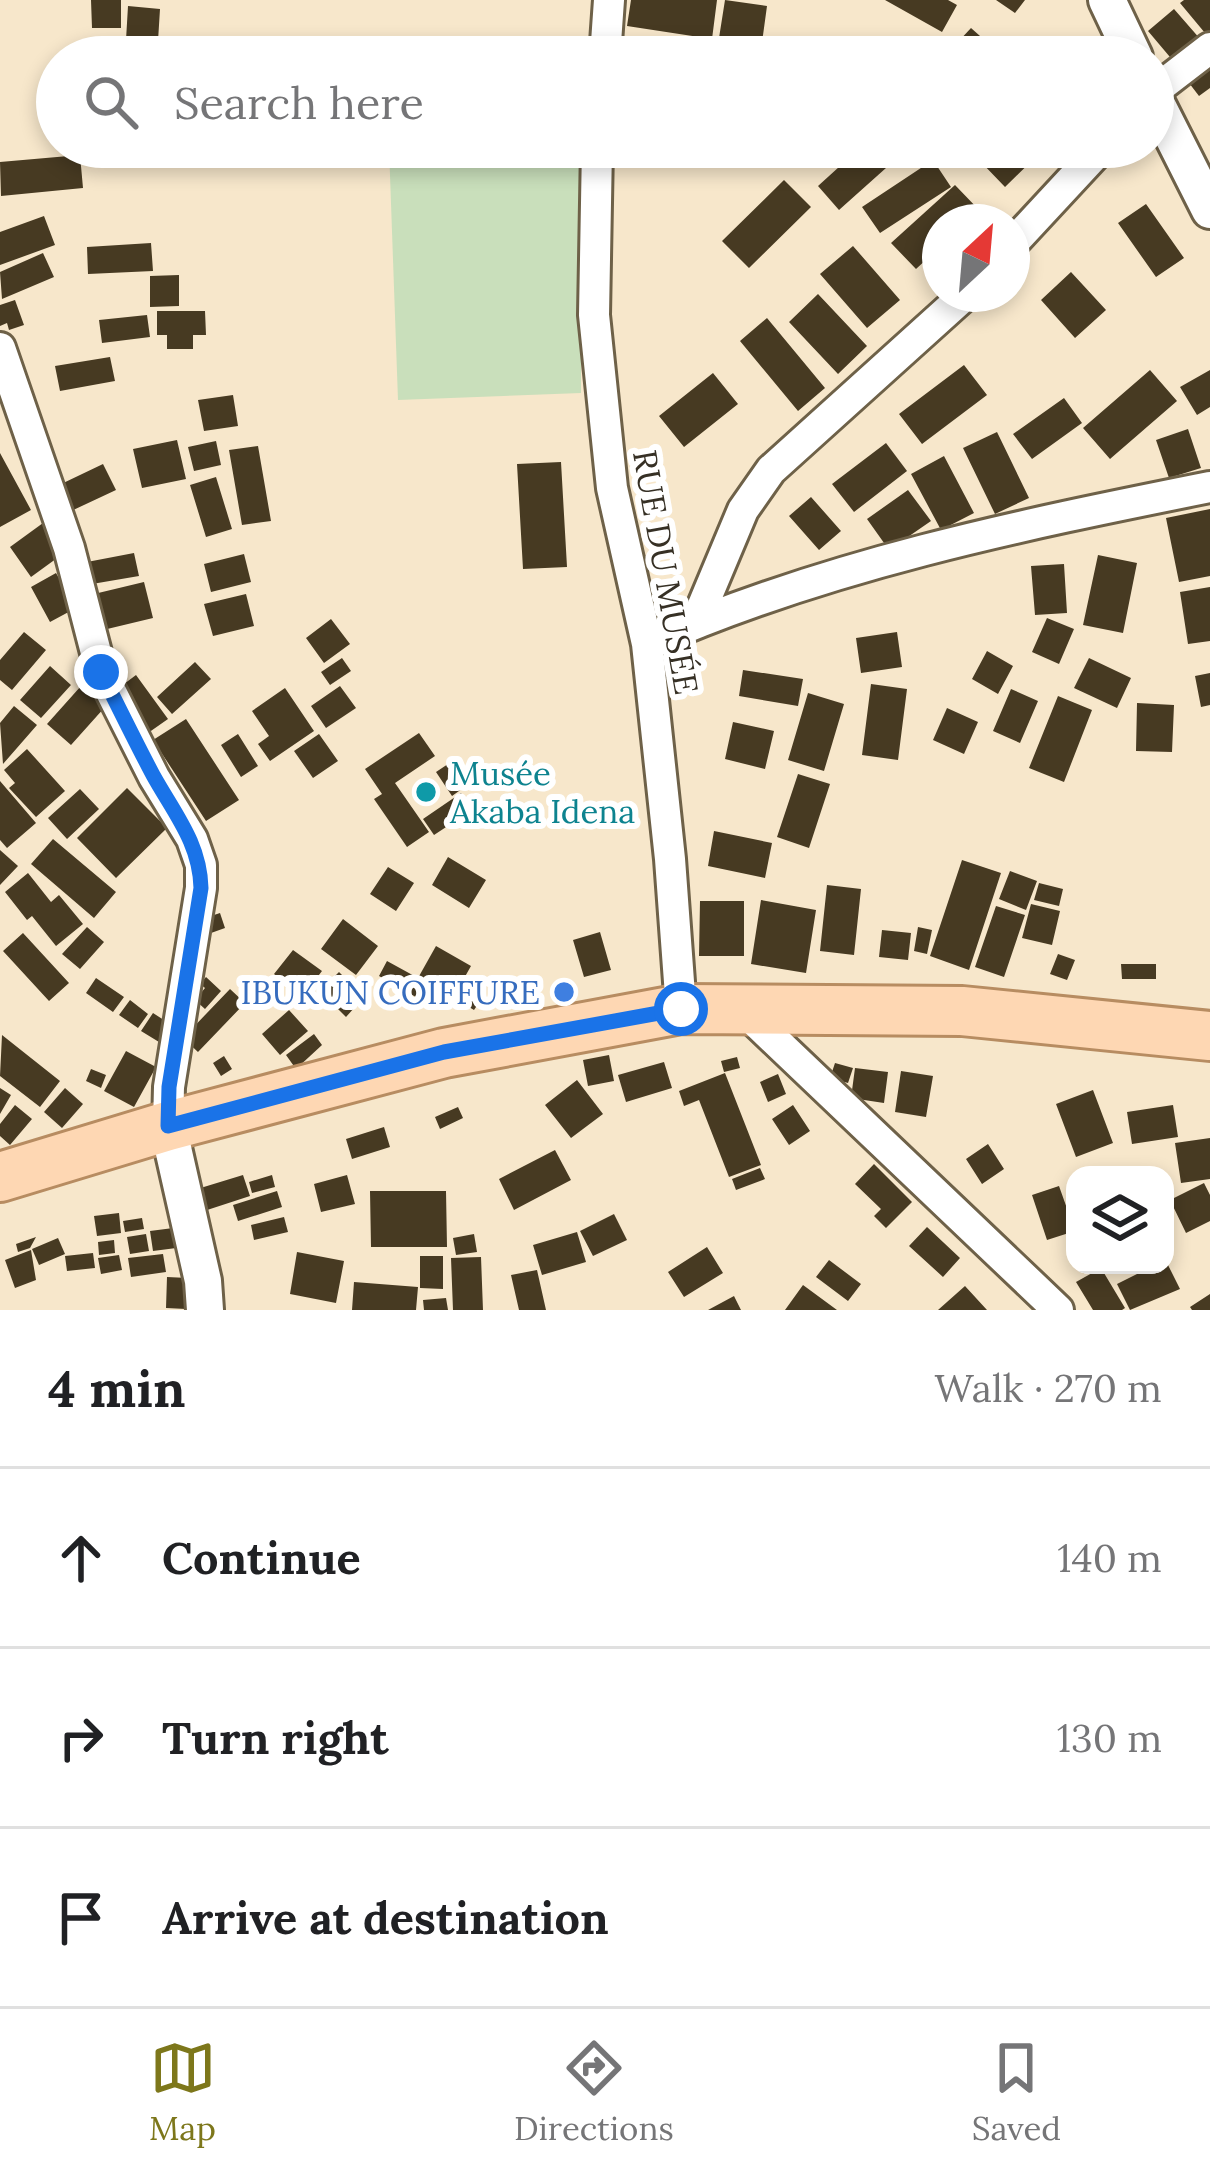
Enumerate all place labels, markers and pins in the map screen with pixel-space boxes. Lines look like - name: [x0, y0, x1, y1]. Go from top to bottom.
- place label: Musée Akaba Idena: [449, 752, 635, 832]
- marker: Musée Akaba Idena: [413, 779, 439, 805]
- place label: IBUKUN COIFFURE: [240, 971, 540, 1013]
- marker: IBUKUN COIFFURE: [551, 979, 577, 1005]

